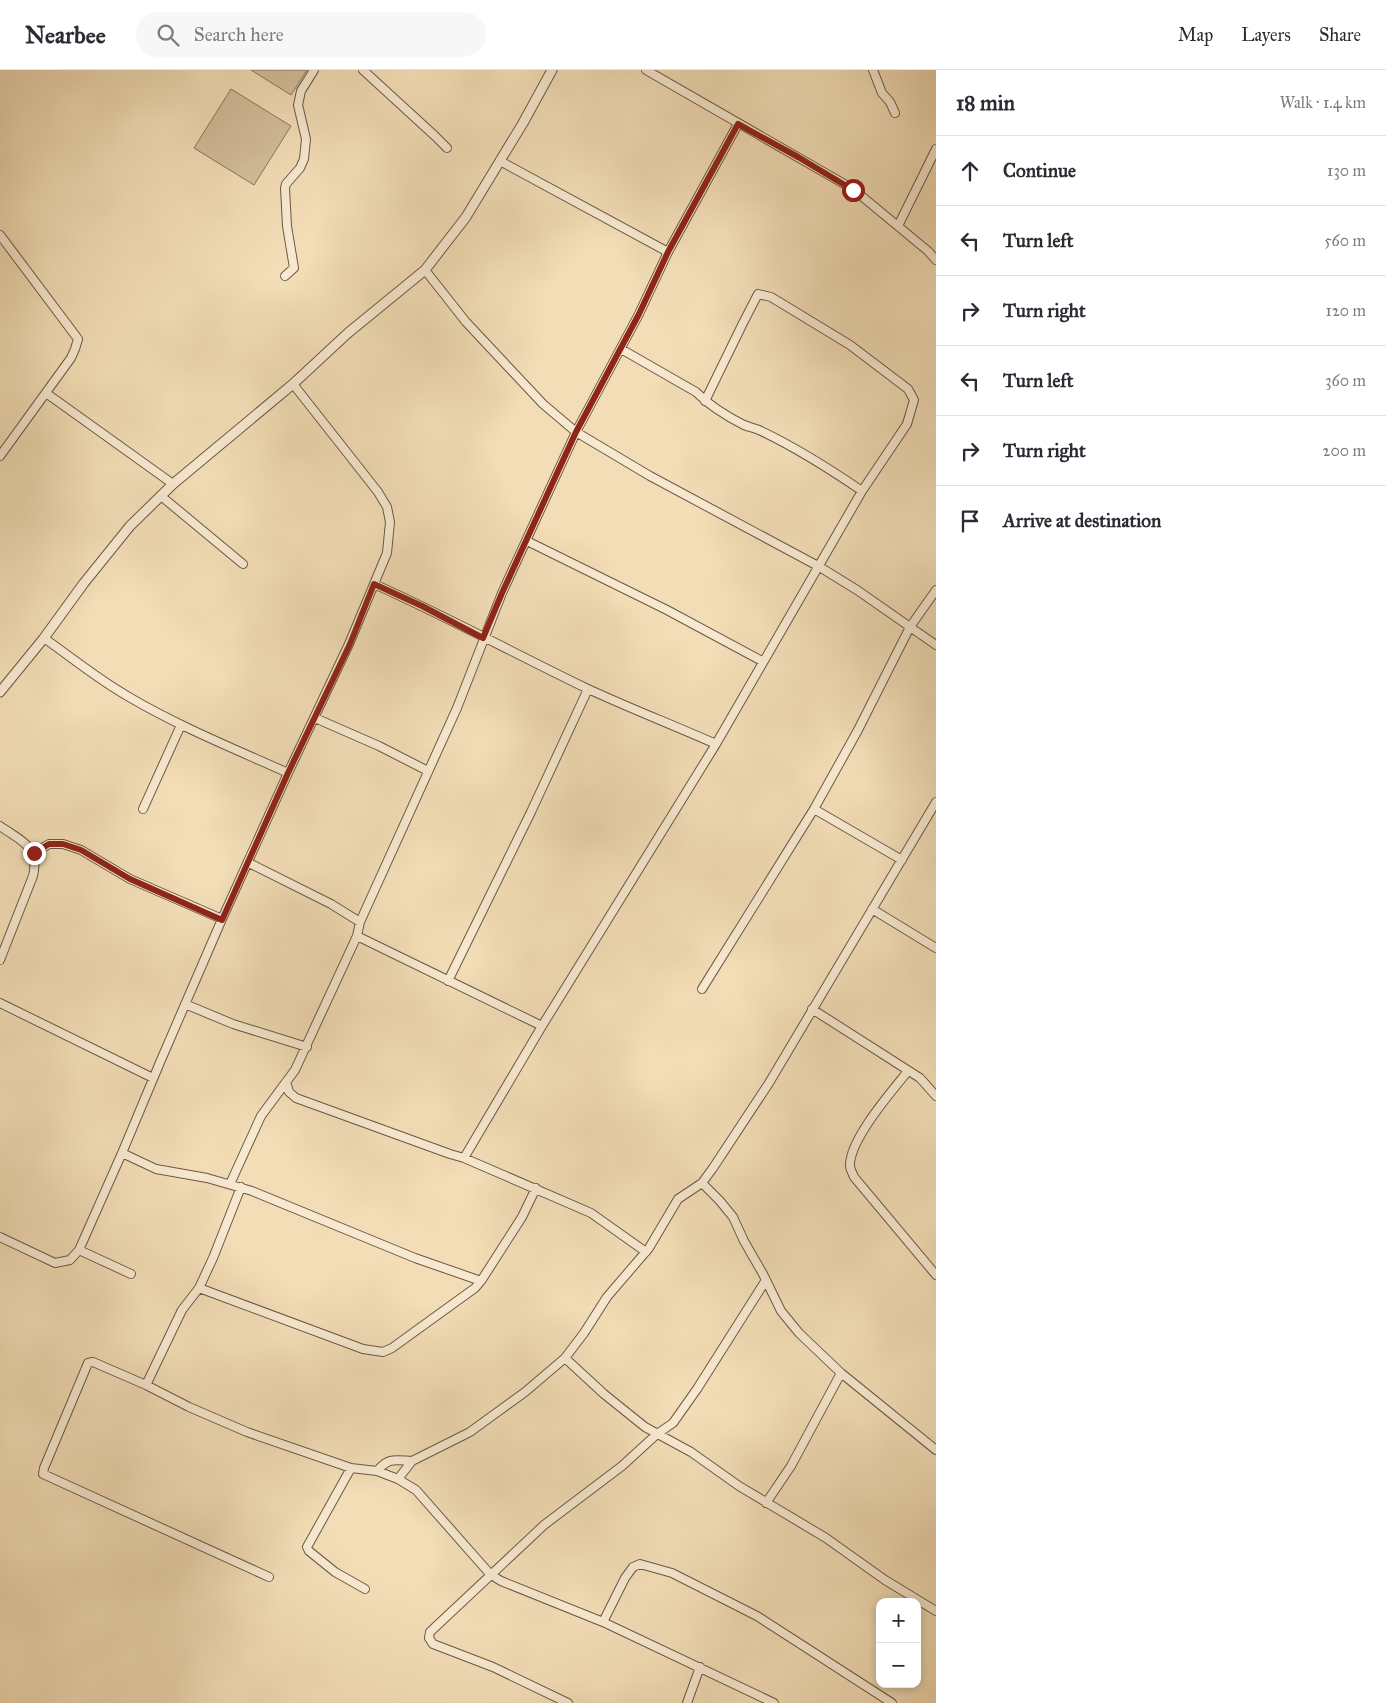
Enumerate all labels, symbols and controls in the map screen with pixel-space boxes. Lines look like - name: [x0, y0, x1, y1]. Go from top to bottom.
- search box: [136, 12, 486, 57]
- text: Nearbee: [25, 20, 106, 50]
- icon: search: [154, 21, 182, 49]
- text: Search here: [194, 23, 284, 46]
- text: Map: [1178, 24, 1213, 46]
- text: Layers: [1241, 24, 1291, 46]
- text: Share: [1319, 24, 1361, 46]
- text: 18 min: [956, 90, 1015, 116]
- text: Walk · 1.4 km: [1280, 93, 1366, 112]
- icon: ahead: [956, 157, 984, 185]
- text: Continue: [1003, 159, 1076, 182]
- text: 130 m: [1327, 161, 1366, 180]
- route start: [842, 179, 865, 202]
- icon: left: [956, 227, 984, 255]
- text: Turn left: [1003, 229, 1073, 252]
- text: 560 m: [1324, 231, 1366, 250]
- icon: right: [956, 297, 984, 325]
- text: Turn right: [1003, 299, 1086, 322]
- text: 120 m: [1326, 301, 1366, 320]
- icon: left: [956, 367, 984, 395]
- text: Turn left: [1003, 369, 1073, 392]
- text: 360 m: [1325, 371, 1366, 390]
- icon: right: [956, 437, 984, 465]
- text: Turn right: [1003, 439, 1086, 462]
- text: 200 m: [1323, 441, 1366, 460]
- icon: arrive: [956, 507, 984, 535]
- text: Arrive at destination: [1003, 509, 1161, 532]
- route end: [23, 842, 46, 865]
- map controls: [876, 1598, 921, 1688]
- button: +: [876, 1598, 921, 1643]
- button: −: [876, 1643, 921, 1688]

